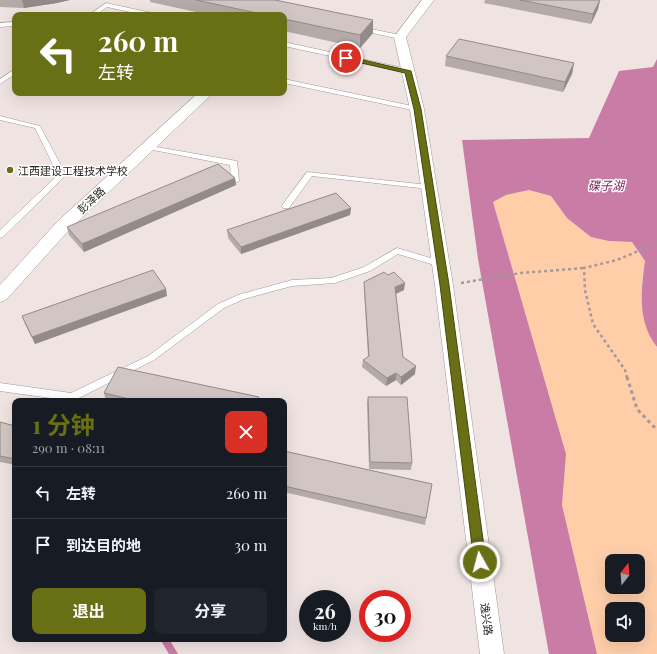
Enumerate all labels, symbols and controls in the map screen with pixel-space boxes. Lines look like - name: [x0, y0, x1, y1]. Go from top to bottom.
- text: 260 m: [98, 22, 178, 59]
- icon: left: [32, 28, 84, 80]
- pin: [329, 41, 363, 75]
- icon: arrive: [335, 47, 357, 69]
- text: 左转: [98, 60, 134, 84]
- place label: 江西建设工程技术学校: [18, 163, 128, 178]
- marker: 江西建设工程技术学校: [5, 165, 15, 175]
- water label: 碟子湖: [588, 177, 626, 193]
- street label: 彭泽路: [74, 183, 108, 217]
- text: 1 分钟: [32, 408, 95, 440]
- button: close: [225, 411, 267, 453]
- text: 290 m · 08:11: [32, 439, 105, 456]
- icon: left: [32, 482, 54, 504]
- text: 左转: [66, 483, 96, 503]
- text: 260 m: [226, 483, 267, 503]
- icon: arrive: [32, 534, 54, 556]
- text: 到达目的地: [66, 535, 141, 555]
- text: 30 m: [234, 535, 267, 555]
- position arrow: [459, 541, 501, 583]
- north arrow: [605, 554, 645, 594]
- map controls: [605, 554, 645, 642]
- button: 退出: [32, 588, 146, 634]
- button: 分享: [154, 588, 267, 634]
- speed limit sign: 30: [359, 590, 411, 642]
- text: 26: [314, 597, 336, 624]
- street label: 逸兴路: [478, 602, 496, 636]
- button: sound: [605, 602, 645, 642]
- text: km/h: [313, 619, 337, 633]

